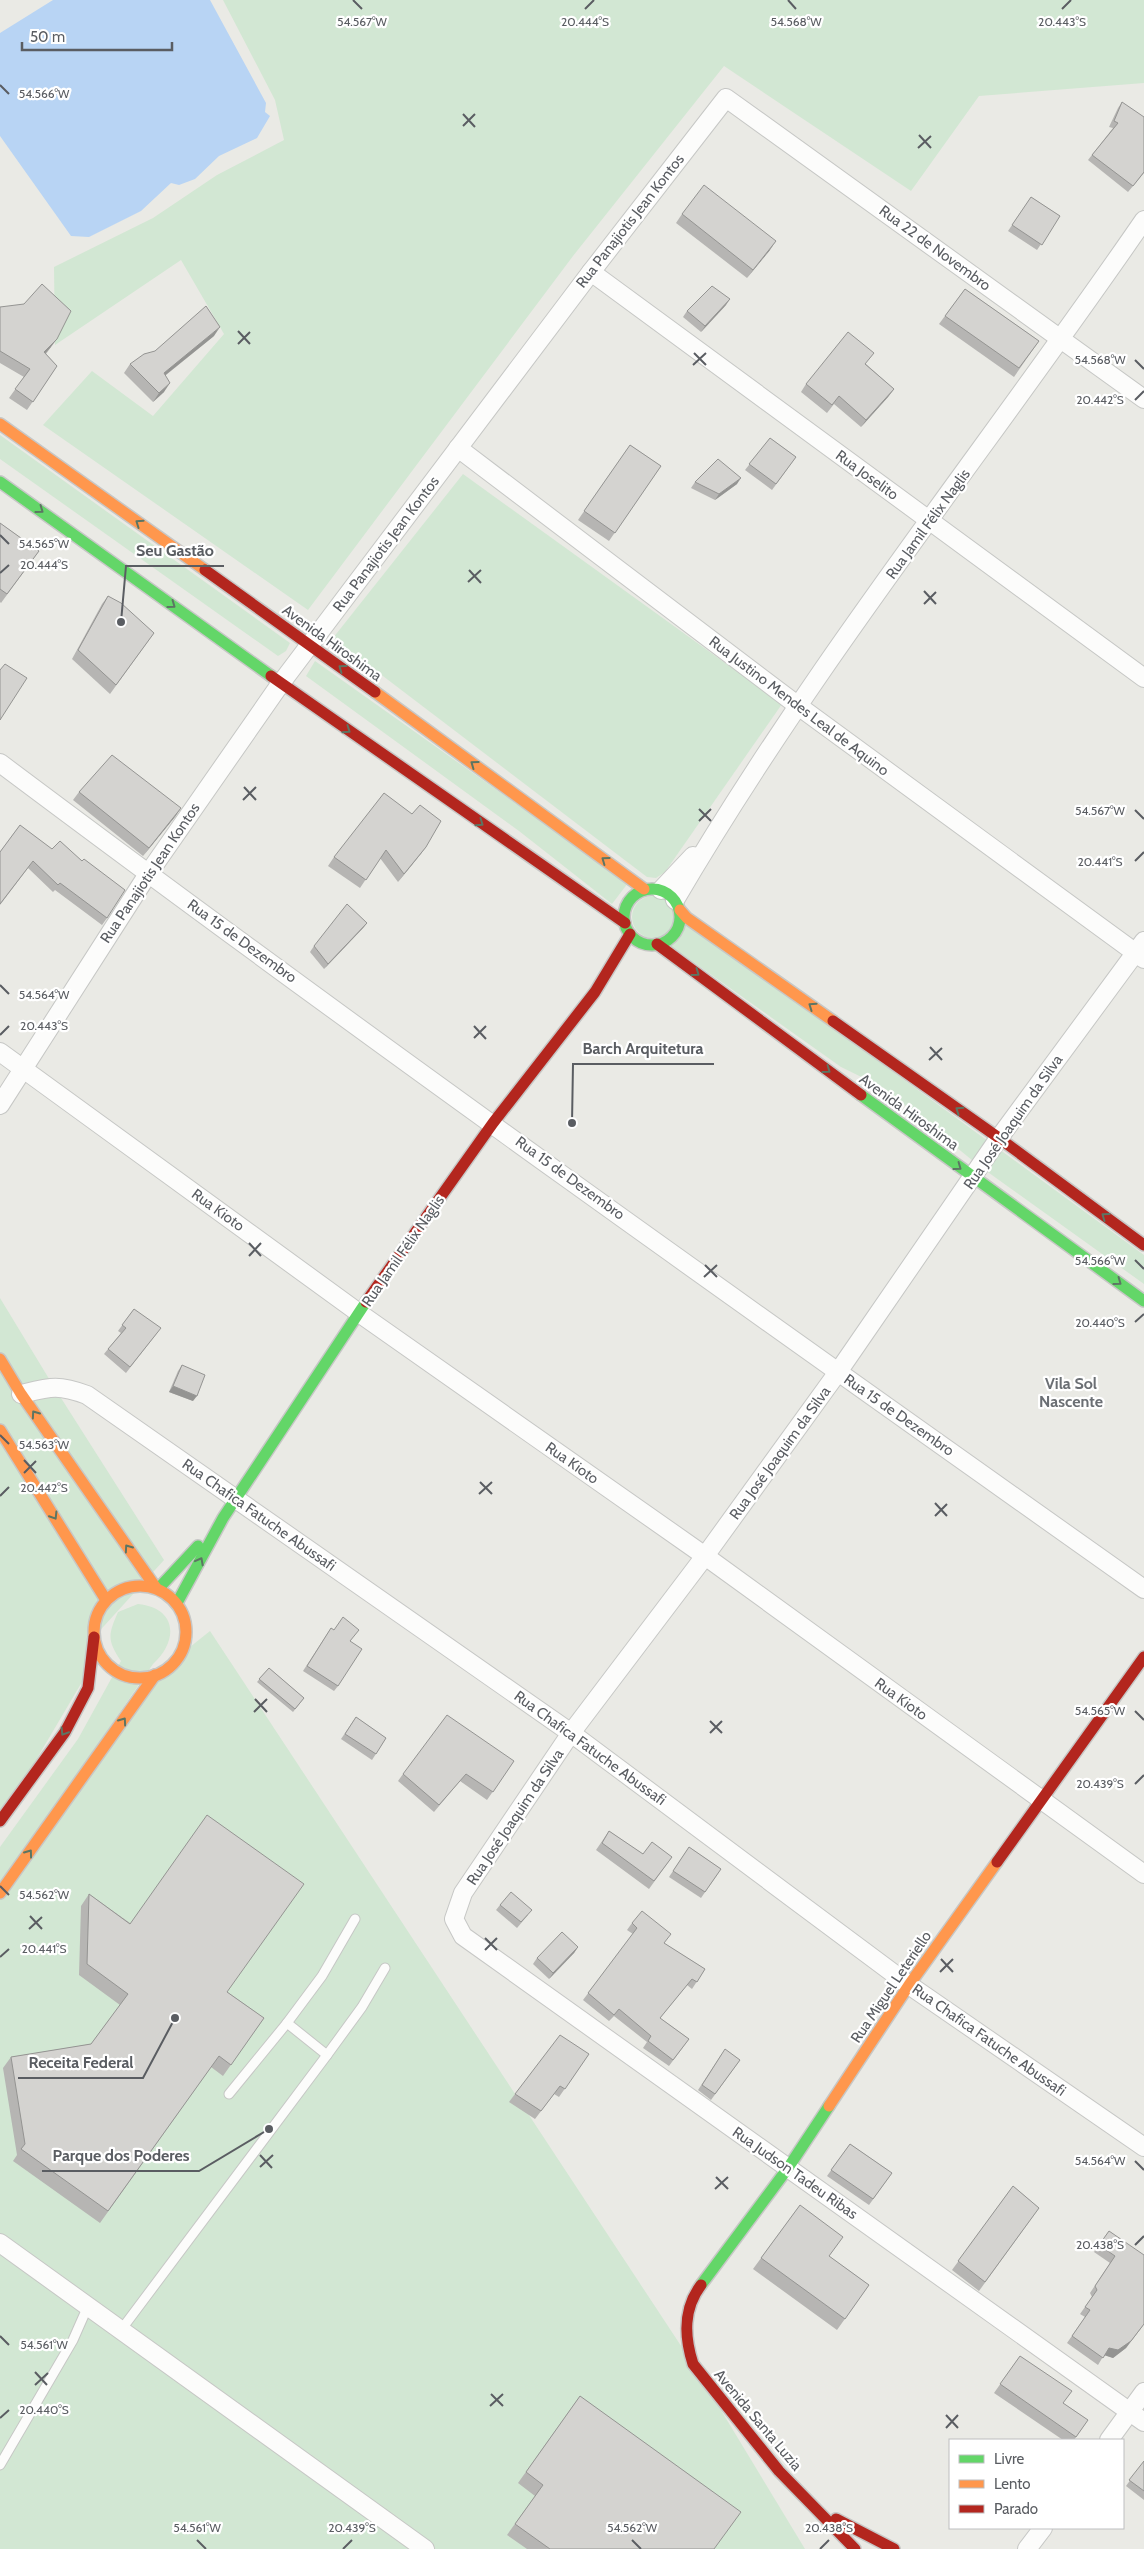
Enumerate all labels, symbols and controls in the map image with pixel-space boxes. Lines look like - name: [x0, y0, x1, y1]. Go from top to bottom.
- text: 54.567°W: [337, 14, 388, 29]
- text: 20.444°S: [561, 14, 609, 29]
- text: 54.568°W: [770, 14, 822, 29]
- text: 20.443°S: [1038, 14, 1086, 29]
- scale bar: [22, 20, 172, 52]
- text: 50 m: [30, 28, 65, 46]
- text: 54.566°W: [19, 86, 70, 101]
- street label: Rua Panajiotis Jean Kontos: [572, 150, 688, 292]
- street label: Rua 22 de Novembro: [876, 201, 994, 295]
- text: 54.568°W: [1074, 352, 1126, 367]
- text: 20.442°S: [1076, 392, 1124, 407]
- street label: Rua Joselito: [832, 446, 902, 504]
- street label: Rua Jamil Félix Naglis: [882, 466, 974, 582]
- street label: Rua Panajiotis Jean Kontos: [329, 473, 443, 615]
- one-way arrow: [34, 504, 44, 513]
- one-way arrow: [135, 520, 145, 529]
- callout: Seu Gastão: [126, 535, 224, 566]
- text: 54.565°W: [19, 536, 70, 551]
- text: Seu Gastão: [136, 541, 214, 560]
- text: 20.444°S: [20, 557, 68, 572]
- one-way arrow: [166, 599, 176, 608]
- street label: Avenida Hiroshima: [279, 601, 386, 686]
- street label: Rua Justino Mendes Leal de Aquino: [706, 632, 892, 780]
- one-way arrow: [339, 665, 348, 675]
- one-way arrow: [341, 724, 351, 733]
- one-way arrow: [470, 761, 479, 771]
- street label: Rua Panajiotis Jean Kontos: [96, 800, 204, 946]
- text: 54.567°W: [1075, 803, 1126, 818]
- one-way arrow: [474, 817, 483, 826]
- text: 20.441°S: [1077, 854, 1123, 869]
- one-way arrow: [602, 858, 611, 866]
- street label: Rua 15 de Dezembro: [184, 895, 300, 987]
- one-way arrow: [690, 968, 699, 976]
- text: 54.564°W: [19, 987, 70, 1002]
- one-way arrow: [808, 1003, 818, 1012]
- text: 20.443°S: [20, 1018, 68, 1033]
- callout: Barch Arquitetura: [573, 1033, 714, 1064]
- text: Barch Arquitetura: [582, 1039, 704, 1058]
- street label: Rua José Joaquim da Silva: [960, 1051, 1067, 1193]
- one-way arrow: [821, 1064, 831, 1073]
- street label: Avenida Hiroshima: [856, 1070, 963, 1155]
- one-way arrow: [955, 1107, 965, 1116]
- street label: Rua 15 de Dezembro: [512, 1132, 628, 1224]
- one-way arrow: [952, 1161, 961, 1169]
- street label: Rua Kioto: [188, 1185, 248, 1235]
- street label: Rua Jamil Félix Naglis: [358, 1192, 448, 1310]
- one-way arrow: [1101, 1213, 1111, 1222]
- text: 54.566°W: [1075, 1253, 1126, 1268]
- one-way arrow: [1112, 1276, 1122, 1285]
- text: 20.440°S: [1075, 1315, 1125, 1330]
- street label: Rua 15 de Dezembro: [840, 1370, 958, 1460]
- district label: Vila Sol Nascente: [1039, 1374, 1103, 1411]
- street label: Rua José Joaquim da Silva: [726, 1382, 835, 1523]
- one-way arrow: [32, 1411, 41, 1420]
- text: 54.563°W: [19, 1437, 70, 1452]
- street label: Rua Kioto: [542, 1438, 602, 1488]
- street label: Rua Chafica Fatuche Abussafi: [179, 1455, 339, 1575]
- text: 20.442°S: [20, 1480, 68, 1495]
- one-way arrow: [47, 1510, 57, 1519]
- one-way arrow: [125, 1544, 134, 1554]
- one-way arrow: [194, 1557, 204, 1566]
- street label: Rua Kioto: [871, 1674, 931, 1724]
- street label: Rua Chafica Fatuche Abussafi: [511, 1687, 669, 1809]
- text: 54.565°W: [1075, 1703, 1126, 1718]
- one-way arrow: [117, 1717, 126, 1727]
- one-way arrow: [61, 1726, 71, 1735]
- street label: Rua José Joaquim da Silva: [463, 1745, 568, 1888]
- text: 20.439°S: [1076, 1776, 1124, 1791]
- one-way arrow: [23, 1850, 31, 1859]
- text: 54.562°W: [19, 1887, 70, 1902]
- street label: Rua Miguel Leteriello: [847, 1928, 935, 2046]
- text: 20.441°S: [21, 1941, 67, 1956]
- street label: Rua Chafica Fatuche Abussafi: [909, 1980, 1069, 2100]
- callout: Receita Federal: [18, 2047, 143, 2078]
- text: Receita Federal: [28, 2053, 134, 2072]
- street label: Rua Judson Tadeu Ribas: [729, 2123, 861, 2223]
- callout: Parque dos Poderes: [42, 2140, 199, 2171]
- text: Parque dos Poderes: [53, 2146, 190, 2165]
- text: 54.564°W: [1075, 2153, 1126, 2168]
- text: 20.438°S: [1076, 2237, 1124, 2252]
- text: 54.561°W: [20, 2337, 69, 2352]
- street label: Avenida Santa Luzia: [710, 2366, 806, 2475]
- text: 20.440°S: [19, 2402, 69, 2417]
- legend: [949, 2439, 1124, 2529]
- text: Livre: [994, 2450, 1025, 2468]
- text: Lento: [994, 2475, 1031, 2493]
- text: Parado: [994, 2500, 1038, 2518]
- text: 54.561°W: [173, 2520, 222, 2535]
- text: 20.439°S: [328, 2520, 376, 2535]
- text: 54.562°W: [607, 2520, 658, 2535]
- text: 20.438°S: [805, 2520, 853, 2535]

